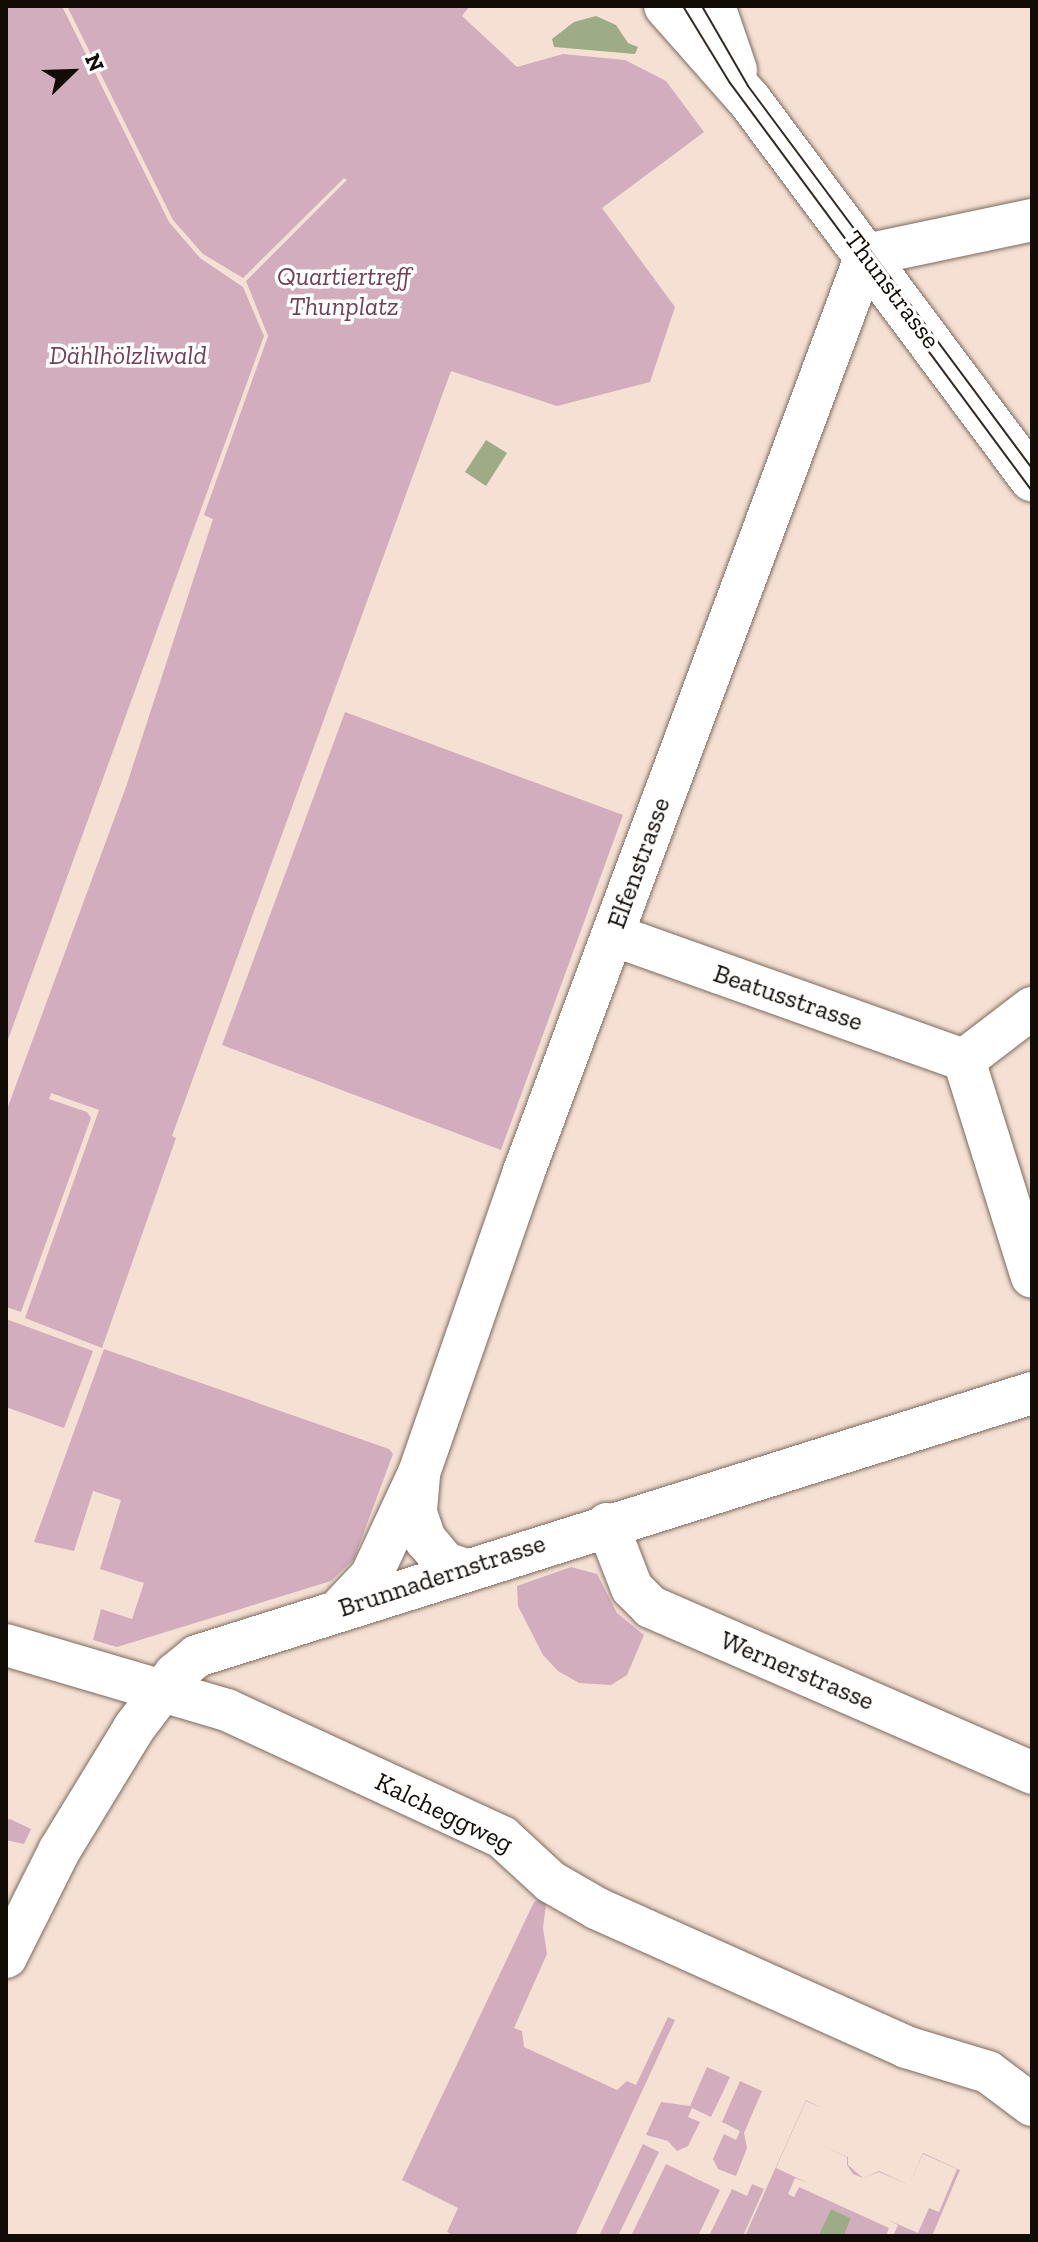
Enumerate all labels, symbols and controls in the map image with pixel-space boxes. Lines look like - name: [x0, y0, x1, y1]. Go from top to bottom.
- north arrow: [32, 32, 112, 112]
- text: N: [79, 49, 110, 75]
- street label: Thunstrasse: [838, 225, 946, 355]
- park label: Quartiertreff Thunplatz: [277, 261, 411, 322]
- park label: Dählhölzliwald: [49, 340, 207, 372]
- street label: Elfenstrasse: [601, 793, 677, 933]
- street label: Beatusstrasse: [709, 958, 867, 1038]
- street label: Brunnadernstrasse: [335, 1528, 549, 1624]
- street label: Wernerstrasse: [716, 1625, 878, 1717]
- street label: Kalcheggweg: [370, 1766, 518, 1860]

